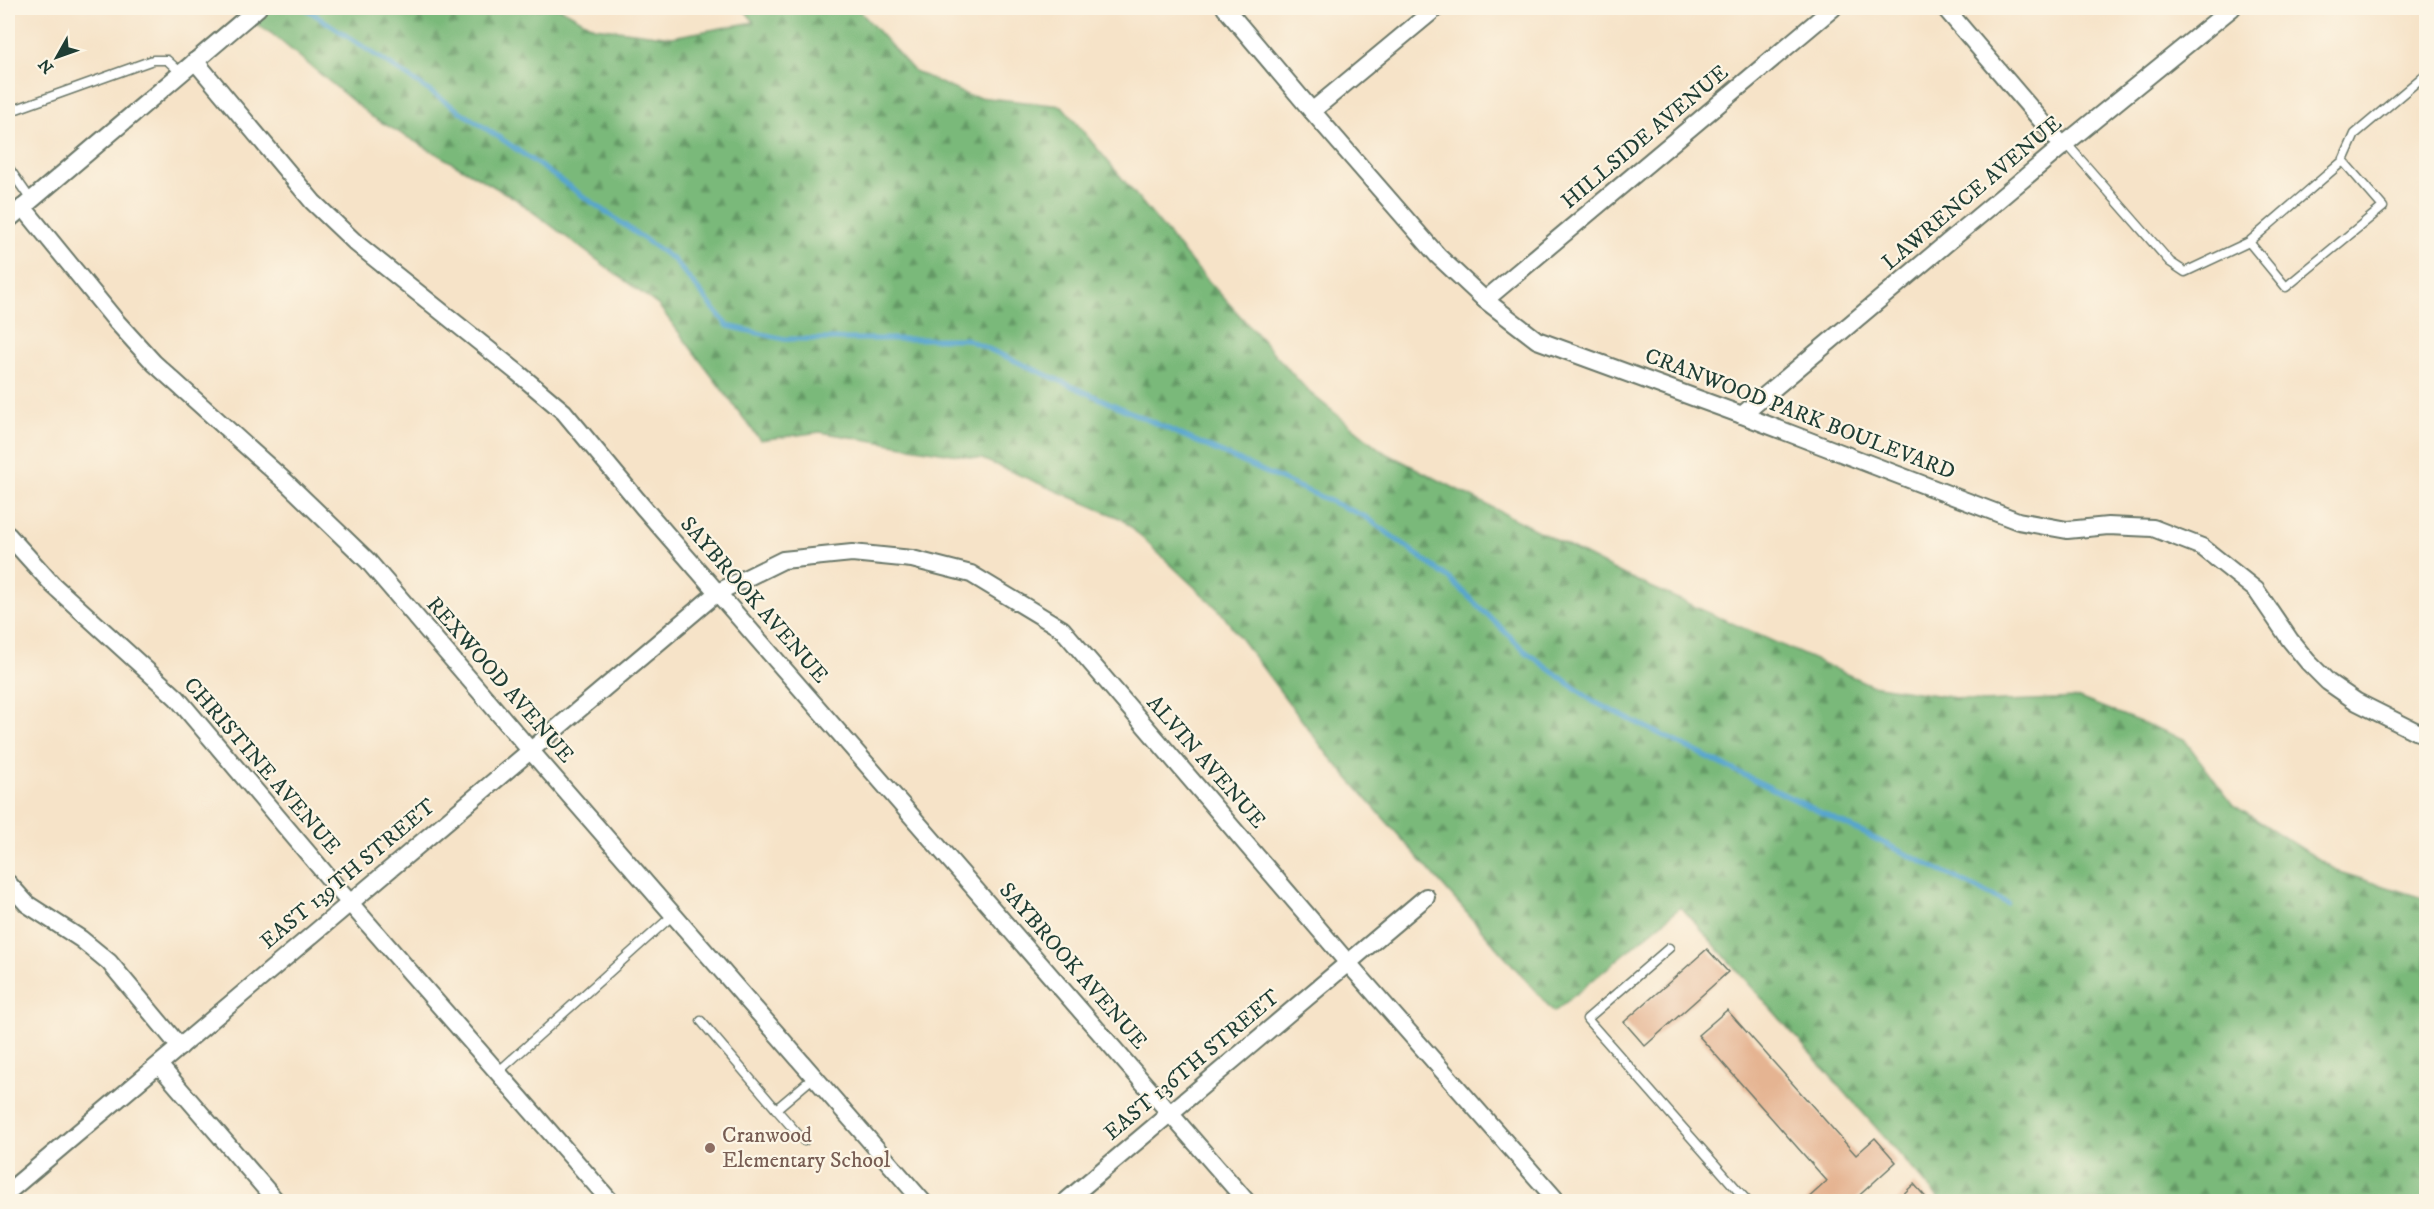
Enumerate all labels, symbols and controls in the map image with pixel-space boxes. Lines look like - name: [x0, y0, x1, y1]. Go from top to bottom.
- north arrow: [27, 27, 87, 87]
- text: N: [34, 55, 58, 77]
- street label: HILLSIDE AVENUE: [1556, 59, 1734, 215]
- street label: LAWRENCE AVENUE: [1877, 110, 2067, 276]
- street label: CRANWOOD PARK BOULEVARD: [1641, 342, 1959, 486]
- street label: SAYBROOK AVENUE: [674, 511, 834, 689]
- street label: REXWOOD AVENUE: [420, 591, 580, 769]
- street label: CHRISTINE AVENUE: [178, 672, 346, 860]
- street label: ALVIN AVENUE: [1141, 690, 1271, 834]
- street label: EAST 139TH STREET: [255, 793, 441, 955]
- street label: SAYBROOK AVENUE: [993, 877, 1153, 1055]
- street label: EAST 136TH STREET: [1099, 983, 1285, 1146]
- place label: Cranwood Elementary School: [722, 1122, 891, 1174]
- marker: Cranwood Elementary School: [703, 1141, 717, 1155]

